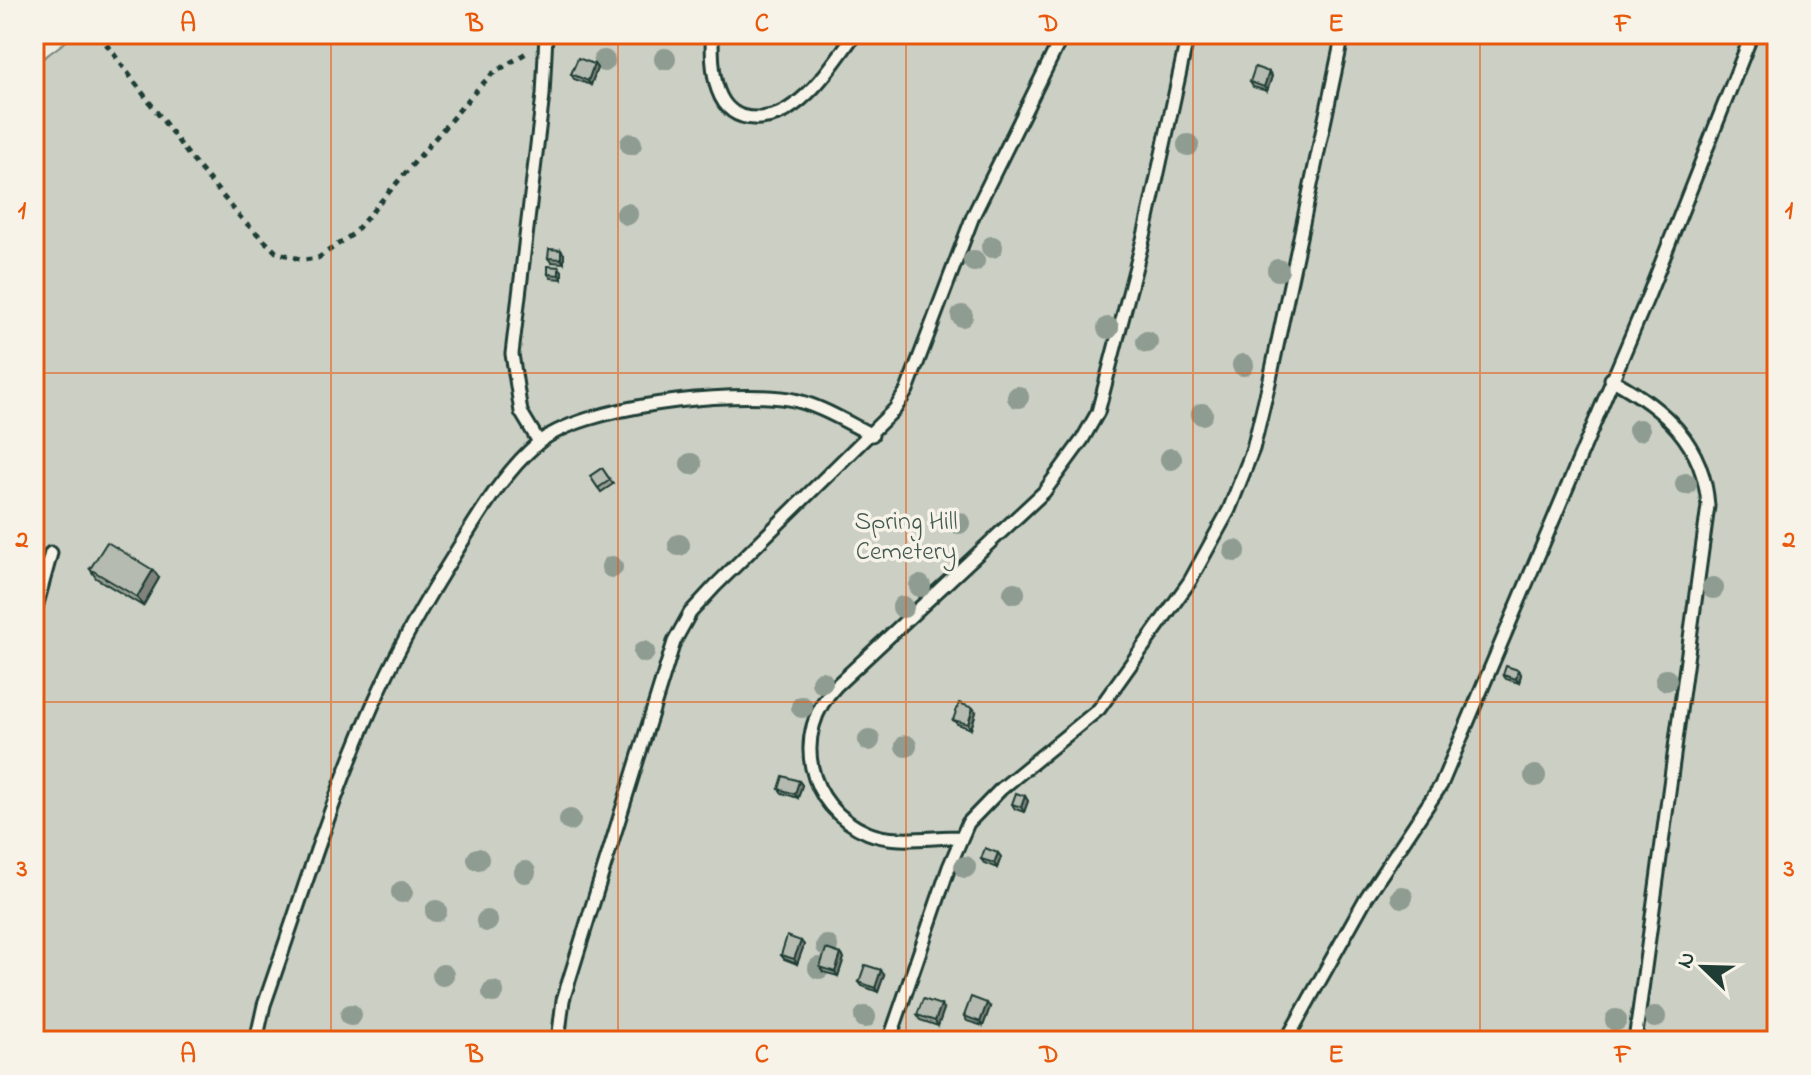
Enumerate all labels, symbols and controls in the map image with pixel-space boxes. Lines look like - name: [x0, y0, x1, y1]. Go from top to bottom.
- text: A: [180, 6, 196, 44]
- text: B: [465, 6, 484, 44]
- text: C: [755, 6, 769, 44]
- text: D: [1038, 6, 1059, 44]
- text: E: [1328, 6, 1344, 44]
- text: F: [1613, 6, 1632, 44]
- text: 1: [18, 193, 27, 231]
- text: 1: [1785, 193, 1794, 231]
- park label: Spring Hill Cemetery: [854, 504, 958, 572]
- text: 2: [15, 522, 29, 560]
- text: 2: [1782, 522, 1796, 560]
- text: 3: [16, 851, 28, 889]
- text: 3: [1783, 851, 1795, 889]
- north arrow: [1663, 927, 1743, 1007]
- text: N: [1670, 947, 1705, 973]
- text: A: [180, 1037, 196, 1075]
- text: B: [465, 1037, 484, 1075]
- text: C: [755, 1037, 769, 1075]
- text: D: [1038, 1037, 1059, 1075]
- text: E: [1328, 1037, 1344, 1075]
- text: F: [1613, 1037, 1632, 1075]

